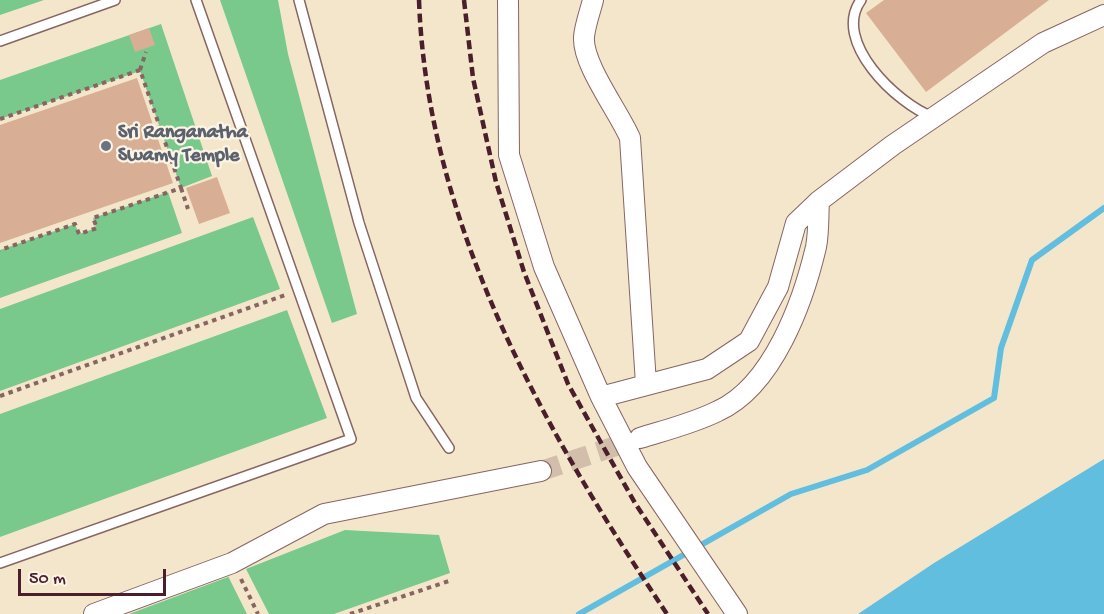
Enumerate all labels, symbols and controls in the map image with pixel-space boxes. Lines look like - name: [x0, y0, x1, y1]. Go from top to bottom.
- place label: Sri Ranganatha Swamy Temple: [118, 122, 248, 169]
- marker: Sri Ranganatha Swamy Temple: [99, 139, 113, 153]
- scale bar: [21, 557, 170, 595]
- text: 50 m: [29, 569, 66, 590]

